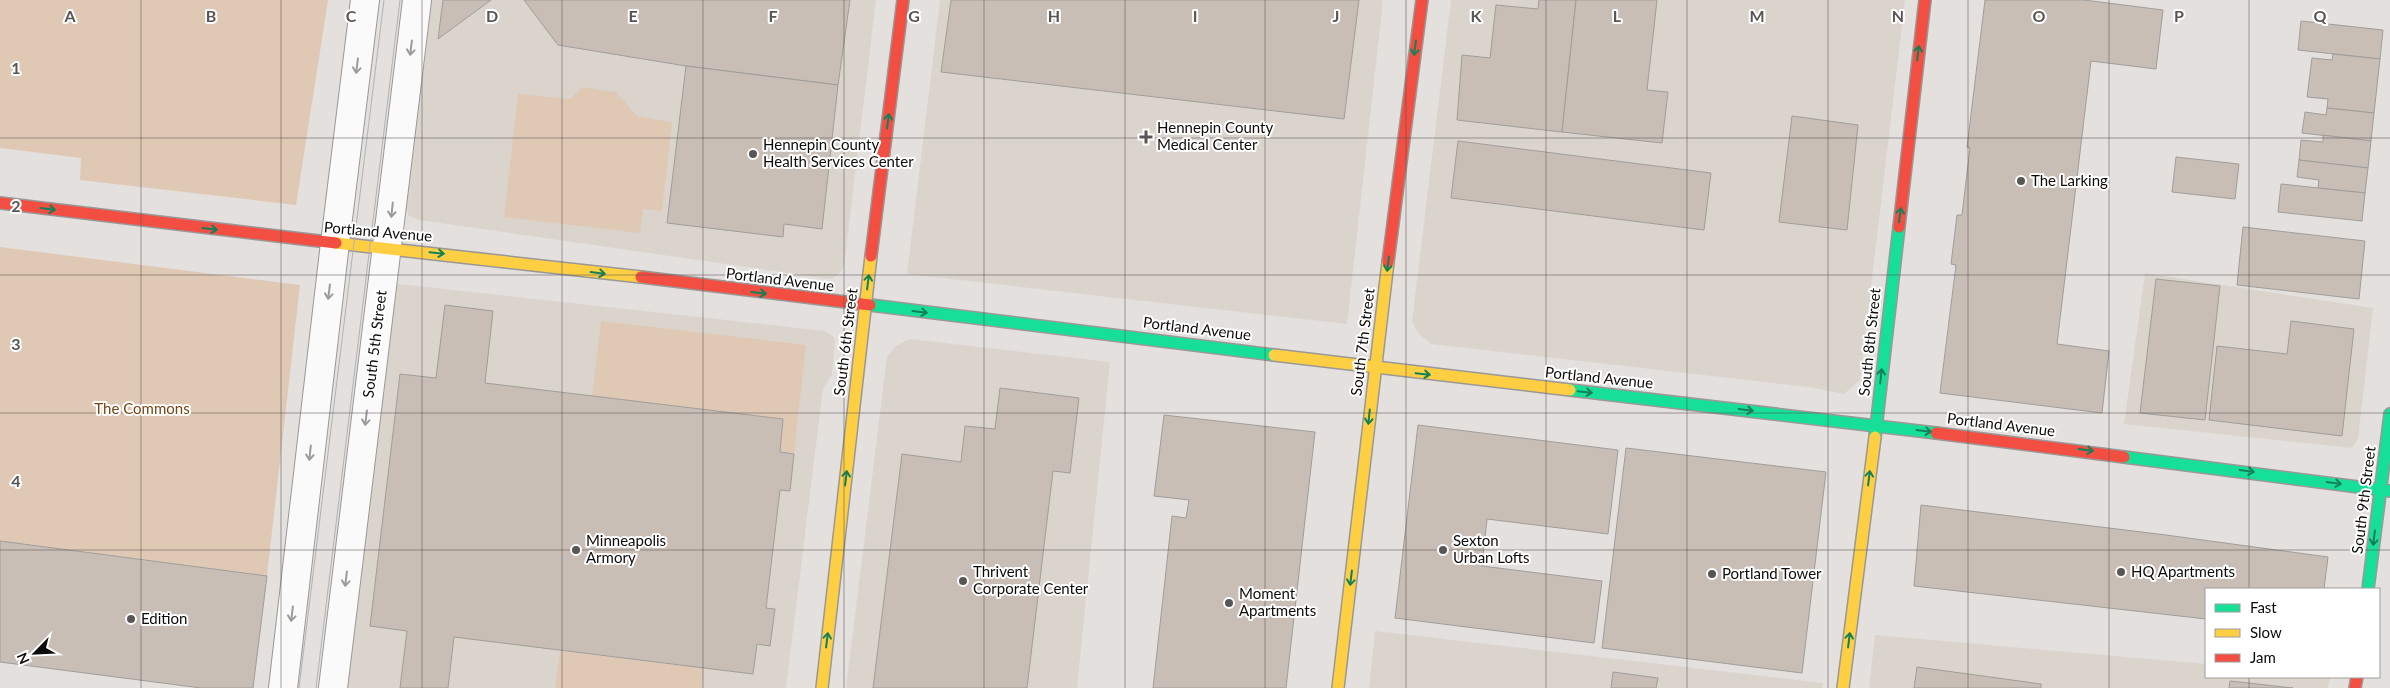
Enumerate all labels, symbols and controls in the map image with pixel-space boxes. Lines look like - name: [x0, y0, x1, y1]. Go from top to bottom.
- text: A: [63, 6, 76, 25]
- text: B: [206, 6, 216, 25]
- text: C: [346, 6, 357, 25]
- text: D: [486, 6, 498, 25]
- text: E: [628, 6, 638, 25]
- text: F: [768, 6, 778, 25]
- text: G: [908, 6, 920, 25]
- text: H: [1048, 6, 1060, 25]
- text: I: [1193, 6, 1197, 25]
- text: J: [1333, 6, 1339, 25]
- text: K: [1471, 6, 1483, 25]
- text: L: [1613, 6, 1622, 25]
- text: M: [1749, 6, 1765, 25]
- text: N: [1892, 6, 1904, 25]
- text: O: [2033, 6, 2046, 25]
- text: P: [2174, 6, 2184, 25]
- text: Q: [2314, 6, 2327, 25]
- one-way arrow: [406, 40, 416, 56]
- one-way arrow: [1410, 40, 1420, 56]
- one-way arrow: [1913, 46, 1923, 62]
- one-way arrow: [352, 57, 362, 73]
- text: 1: [11, 58, 21, 77]
- one-way arrow: [883, 113, 893, 129]
- place label: Hennepin County Medical Center: [1157, 118, 1273, 153]
- marker: Hennepin County Medical Center: [1139, 130, 1153, 144]
- place label: Hennepin County Health Services Center: [763, 135, 914, 170]
- marker: Hennepin County Health Services Center: [747, 148, 759, 160]
- place label: The Larking: [2031, 171, 2108, 189]
- marker: The Larking: [2015, 175, 2027, 187]
- text: 2: [11, 196, 21, 215]
- one-way arrow: [387, 201, 397, 217]
- one-way arrow: [40, 204, 56, 214]
- one-way arrow: [1895, 207, 1905, 223]
- street label: Portland Avenue: [323, 217, 433, 245]
- one-way arrow: [201, 224, 217, 234]
- one-way arrow: [428, 248, 444, 258]
- one-way arrow: [1383, 256, 1393, 272]
- street label: Portland Avenue: [725, 263, 835, 295]
- one-way arrow: [589, 268, 605, 278]
- one-way arrow: [863, 274, 873, 290]
- one-way arrow: [324, 283, 334, 299]
- street label: South 6th Street: [829, 286, 861, 397]
- street label: South 7th Street: [1346, 286, 1378, 397]
- street label: South 8th Street: [1854, 286, 1884, 397]
- street label: South 5th Street: [358, 288, 390, 399]
- one-way arrow: [751, 288, 767, 298]
- one-way arrow: [912, 307, 928, 317]
- street label: Portland Avenue: [1142, 312, 1252, 344]
- text: 3: [11, 334, 21, 353]
- street label: Portland Avenue: [1544, 362, 1654, 392]
- one-way arrow: [1877, 368, 1886, 384]
- one-way arrow: [1415, 369, 1431, 379]
- one-way arrow: [1576, 387, 1592, 397]
- park label: The Commons: [94, 399, 190, 417]
- one-way arrow: [1738, 405, 1754, 415]
- one-way arrow: [1364, 408, 1374, 424]
- street label: Portland Avenue: [1946, 408, 2056, 440]
- one-way arrow: [361, 409, 371, 425]
- one-way arrow: [1916, 426, 1932, 436]
- street label: South 9th Street: [2347, 444, 2379, 555]
- one-way arrow: [306, 445, 315, 461]
- one-way arrow: [2077, 445, 2093, 455]
- one-way arrow: [2238, 467, 2254, 477]
- one-way arrow: [841, 470, 851, 486]
- text: 4: [11, 471, 21, 490]
- one-way arrow: [1864, 471, 1874, 487]
- one-way arrow: [2326, 478, 2342, 488]
- one-way arrow: [2369, 529, 2379, 545]
- place label: Minneapolis Armory: [586, 531, 666, 566]
- place label: Sexton Urban Lofts: [1453, 531, 1530, 566]
- marker: Minneapolis Armory: [570, 544, 582, 556]
- marker: Sexton Urban Lofts: [1437, 544, 1449, 556]
- place label: Thrivent Corporate Center: [973, 562, 1089, 597]
- place label: HQ Apartments: [2131, 562, 2235, 580]
- place label: Portland Tower: [1722, 564, 1822, 582]
- marker: HQ Apartments: [2115, 566, 2127, 578]
- marker: Portland Tower: [1706, 568, 1718, 580]
- one-way arrow: [341, 570, 351, 586]
- one-way arrow: [1346, 570, 1356, 586]
- marker: Thrivent Corporate Center: [957, 575, 969, 587]
- place label: Moment Apartments: [1239, 584, 1316, 619]
- legend: [2205, 588, 2380, 678]
- marker: Moment Apartments: [1223, 597, 1235, 609]
- text: Fast: [2250, 598, 2277, 616]
- one-way arrow: [287, 606, 297, 622]
- place label: Edition: [141, 609, 187, 627]
- marker: Edition: [125, 613, 137, 625]
- text: Slow: [2250, 623, 2282, 641]
- north arrow: [10, 628, 60, 678]
- one-way arrow: [822, 632, 832, 648]
- one-way arrow: [1844, 632, 1854, 648]
- text: Jam: [2250, 648, 2276, 666]
- text: N: [13, 650, 33, 667]

